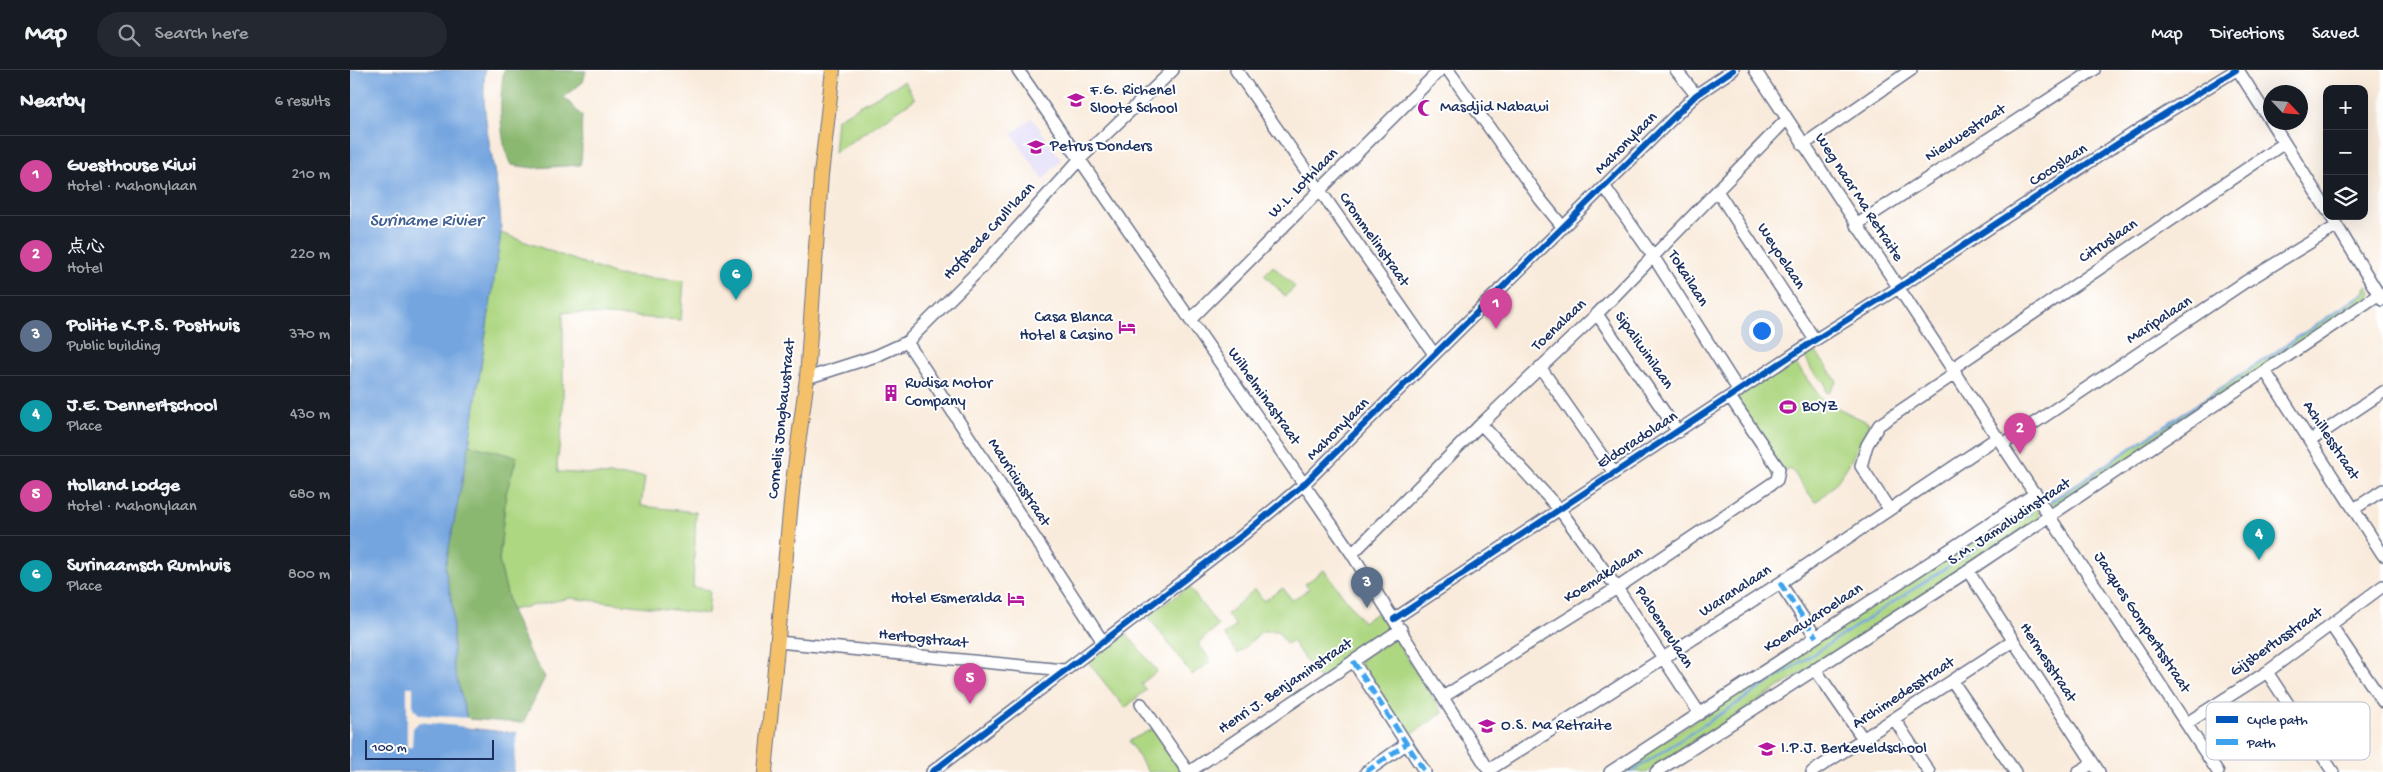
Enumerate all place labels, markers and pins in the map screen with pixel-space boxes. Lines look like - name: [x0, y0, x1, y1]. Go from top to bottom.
- place label: F.G. Richenel Sloote School: [1089, 82, 1178, 119]
- school or university icon: F.G. Richenel Sloote School: [1066, 90, 1086, 110]
- mosque icon: Masdjid Nabawi: [1416, 98, 1436, 118]
- place label: Masdjid Nabawi: [1440, 99, 1549, 118]
- school or university icon: Petrus Donders: [1026, 137, 1046, 157]
- place label: Petrus Donders: [1049, 138, 1153, 157]
- pin: 6: [720, 259, 752, 300]
- pin: 1: [1480, 288, 1512, 329]
- place label: Casa Blanca Hotel & Casino: [1019, 309, 1114, 346]
- hotel icon: Casa Blanca Hotel & Casino: [1117, 317, 1137, 337]
- place label: Rudisa Motor Company: [905, 375, 994, 412]
- building icon: Rudisa Motor Company: [881, 383, 901, 403]
- sports icon: BOYZ: [1778, 397, 1798, 417]
- place label: BOYZ: [1801, 398, 1838, 417]
- pin: 2: [2004, 413, 2036, 454]
- pin: 4: [2243, 519, 2275, 560]
- pin: 3: [1351, 567, 1383, 608]
- hotel icon: Hotel Esmeralda: [1006, 589, 1026, 609]
- place label: Hotel Esmeralda: [891, 590, 1003, 609]
- pin: 5: [954, 663, 986, 704]
- school or university icon: O.S. Ma Retraite: [1477, 716, 1497, 736]
- place label: O.S. Ma Retraite: [1501, 717, 1612, 736]
- school or university icon: I.P.J. Berkeveldschool: [1757, 739, 1777, 759]
- place label: I.P.J. Berkeveldschool: [1781, 740, 1927, 759]

